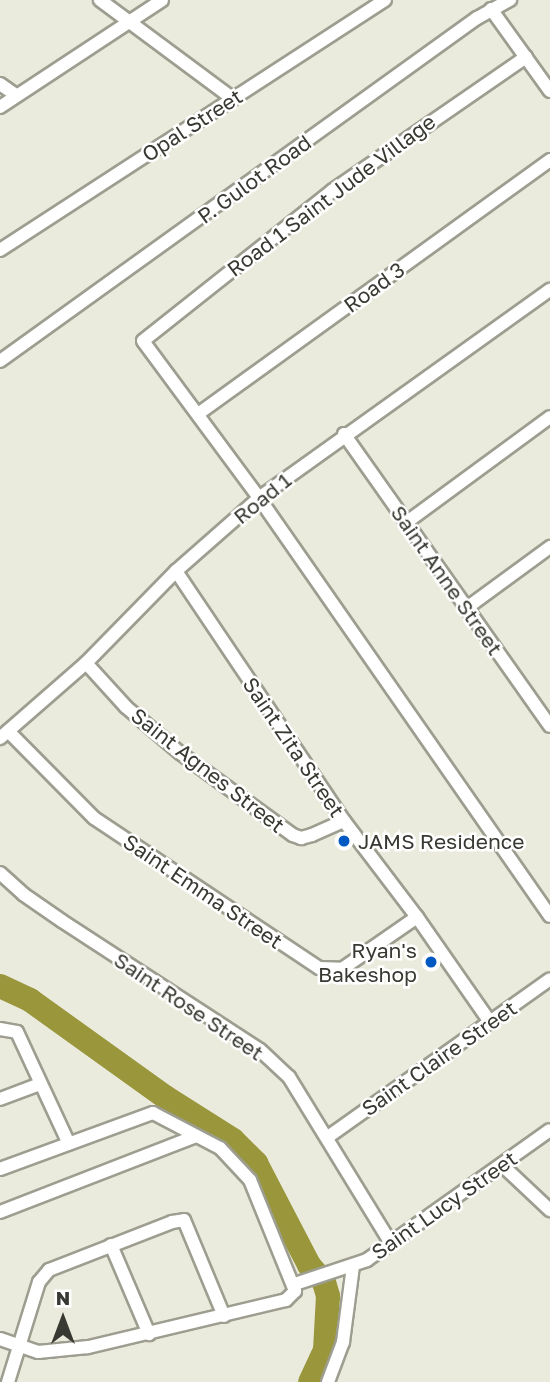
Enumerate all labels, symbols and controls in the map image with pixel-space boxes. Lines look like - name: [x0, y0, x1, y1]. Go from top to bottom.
- street label: Opal Street: [137, 83, 247, 167]
- street label: Road 1 Saint Jude Village: [222, 108, 440, 282]
- street label: P. Gulot Road: [192, 129, 316, 229]
- street label: Road 3: [339, 257, 409, 317]
- street label: Road 1: [228, 467, 296, 529]
- street label: Saint Anne Street: [386, 500, 508, 660]
- street label: Saint Zita Street: [238, 672, 350, 822]
- street label: Saint Agnes Street: [126, 702, 290, 838]
- street label: Saint Emma Street: [119, 828, 287, 954]
- place label: JAMS Residence: [358, 828, 524, 854]
- marker: JAMS Residence: [336, 833, 352, 849]
- place label: Ryan's Bakeshop: [318, 937, 417, 987]
- street label: Saint Rose Street: [110, 947, 268, 1065]
- marker: Ryan's Bakeshop: [423, 954, 439, 970]
- street label: Saint Claire Street: [357, 995, 521, 1121]
- street label: Saint Lucy Street: [366, 1145, 522, 1265]
- north arrow: [28, 1284, 98, 1354]
- text: N: [56, 1286, 70, 1309]

